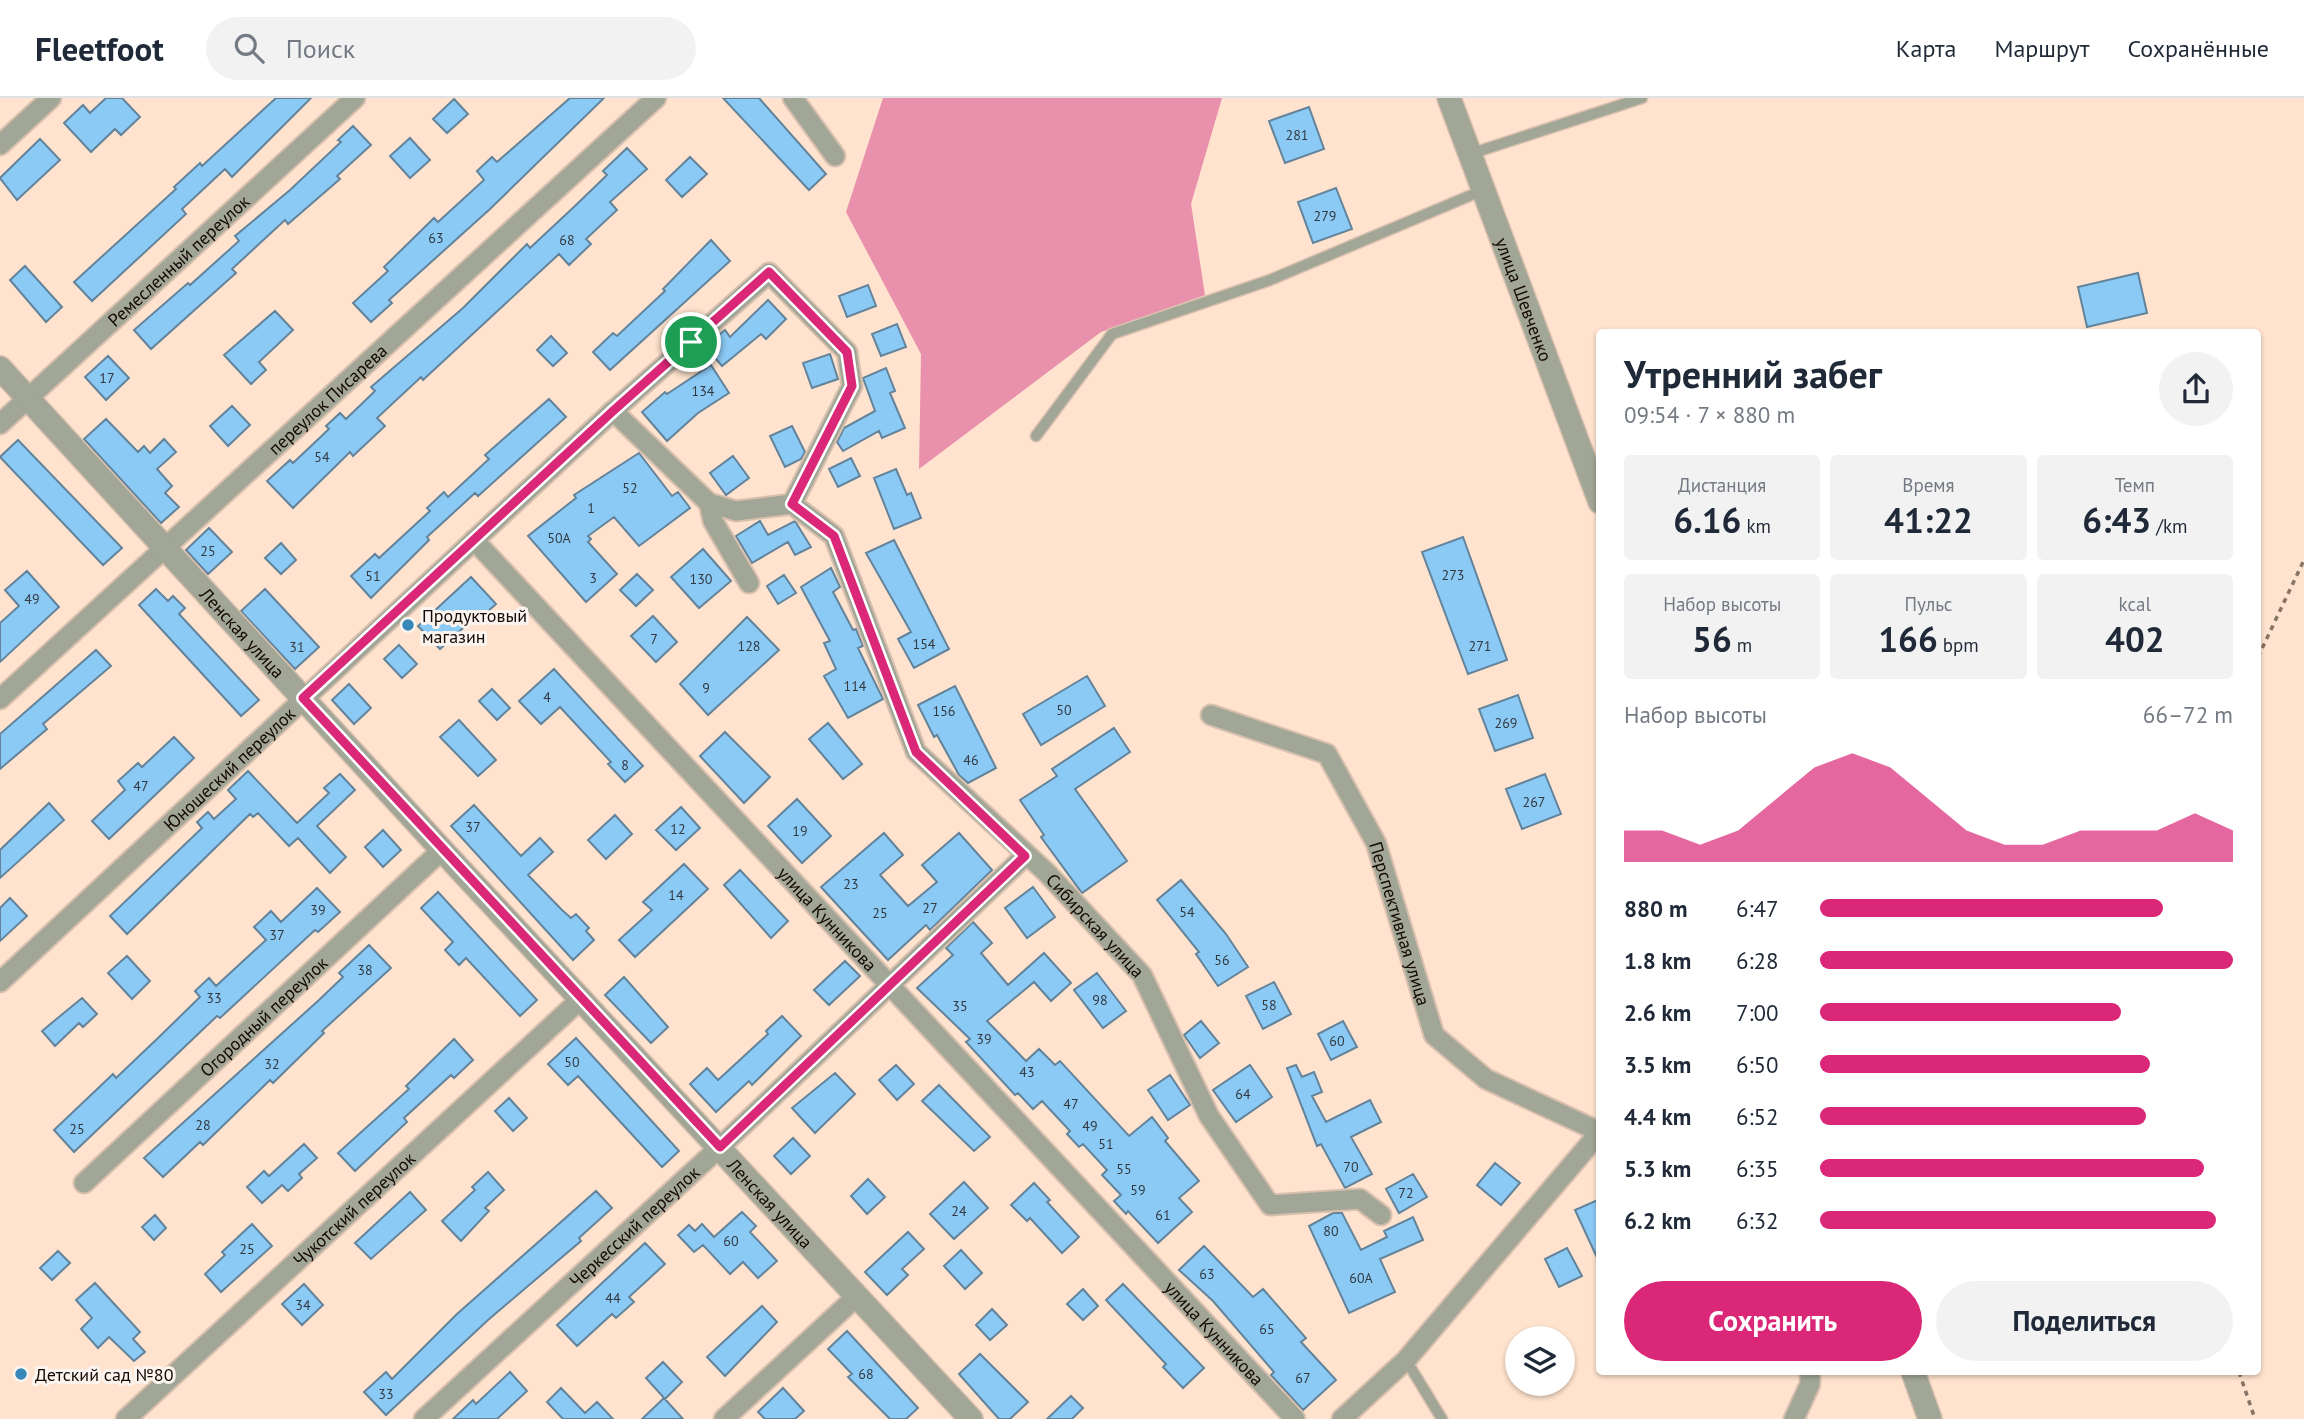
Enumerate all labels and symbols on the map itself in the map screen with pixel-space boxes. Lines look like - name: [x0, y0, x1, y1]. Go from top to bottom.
- house number: 281: [1286, 126, 1308, 144]
- street label: Ремесленный переулок: [103, 189, 254, 331]
- house number: 279: [1314, 207, 1336, 225]
- house number: 63: [428, 229, 444, 247]
- house number: 68: [559, 231, 575, 249]
- street label: улица Шевченко: [1491, 234, 1558, 364]
- pin: [661, 312, 721, 372]
- street label: переулок Писарева: [263, 339, 392, 459]
- house number: 17: [99, 369, 115, 387]
- house number: 134: [692, 382, 715, 400]
- house number: 54: [314, 448, 330, 466]
- house number: 52: [622, 479, 638, 497]
- house number: 1: [587, 499, 595, 517]
- house number: 50А: [547, 529, 572, 547]
- house number: 25: [200, 542, 216, 560]
- house number: 273: [1442, 566, 1464, 584]
- house number: 51: [365, 567, 381, 585]
- house number: 3: [589, 569, 597, 587]
- house number: 130: [690, 570, 713, 588]
- street label: Ленская улица: [195, 582, 290, 683]
- house number: 49: [24, 590, 40, 608]
- place label: Продуктовый магазин: [422, 604, 527, 648]
- marker: Продуктовый магазин: [400, 617, 416, 633]
- house number: 7: [650, 630, 658, 648]
- house number: 154: [913, 635, 936, 653]
- house number: 128: [738, 637, 760, 655]
- house number: 271: [1469, 637, 1491, 655]
- house number: 31: [289, 638, 305, 656]
- house number: 114: [844, 677, 867, 695]
- house number: 9: [702, 679, 710, 697]
- house number: 4: [543, 688, 551, 706]
- street label: Юношеский переулок: [158, 701, 300, 836]
- house number: 50: [1056, 701, 1072, 719]
- house number: 156: [933, 702, 955, 720]
- house number: 269: [1495, 714, 1517, 732]
- house number: 46: [963, 751, 979, 769]
- house number: 8: [621, 756, 629, 774]
- house number: 47: [133, 777, 149, 795]
- house number: 267: [1523, 793, 1545, 811]
- house number: 37: [465, 818, 481, 836]
- house number: 12: [670, 820, 686, 838]
- house number: 19: [792, 822, 808, 840]
- street label: Перспективная улица: [1365, 839, 1436, 1008]
- street label: улица Кунникова: [773, 861, 882, 976]
- street label: Сибирская улица: [1041, 868, 1150, 982]
- house number: 23: [843, 875, 859, 893]
- house number: 14: [668, 886, 684, 904]
- house number: 27: [922, 899, 938, 917]
- house number: 39: [310, 901, 326, 919]
- house number: 54: [1179, 903, 1195, 921]
- house number: 25: [872, 904, 888, 922]
- house number: 37: [269, 926, 285, 944]
- street label: Огородный переулок: [195, 951, 332, 1081]
- house number: 56: [1214, 951, 1230, 969]
- house number: 38: [357, 961, 373, 979]
- house number: 33: [206, 989, 222, 1007]
- house number: 98: [1092, 991, 1108, 1009]
- house number: 58: [1261, 996, 1277, 1014]
- house number: 35: [952, 997, 968, 1015]
- house number: 39: [976, 1030, 992, 1048]
- house number: 60: [1329, 1032, 1345, 1050]
- house number: 50: [564, 1053, 580, 1071]
- house number: 32: [264, 1055, 280, 1073]
- house number: 43: [1019, 1063, 1035, 1081]
- house number: 64: [1235, 1085, 1251, 1103]
- house number: 47: [1063, 1095, 1079, 1113]
- house number: 28: [195, 1116, 211, 1134]
- house number: 49: [1082, 1117, 1098, 1135]
- house number: 25: [69, 1120, 85, 1138]
- house number: 51: [1098, 1135, 1114, 1153]
- street label: Чукотский переулок: [288, 1146, 420, 1271]
- street label: Ленская улица: [722, 1152, 818, 1253]
- house number: 70: [1343, 1158, 1359, 1176]
- street label: Черкесский переулок: [564, 1160, 704, 1292]
- house number: 55: [1116, 1160, 1132, 1178]
- house number: 59: [1130, 1181, 1146, 1199]
- house number: 72: [1398, 1184, 1414, 1202]
- house number: 24: [951, 1202, 967, 1220]
- house number: 61: [1155, 1206, 1171, 1224]
- house number: 80: [1323, 1222, 1339, 1240]
- house number: 60: [723, 1232, 739, 1250]
- house number: 25: [239, 1240, 255, 1258]
- house number: 63: [1199, 1265, 1215, 1283]
- house number: 60А: [1349, 1269, 1374, 1287]
- street label: улица Кунникова: [1160, 1276, 1269, 1390]
- house number: 44: [605, 1289, 621, 1307]
- house number: 34: [295, 1296, 311, 1314]
- house number: 65: [1259, 1320, 1275, 1338]
- place label: Детский сад №80: [35, 1363, 174, 1386]
- house number: 68: [858, 1365, 874, 1383]
- marker: Детский сад №80: [13, 1366, 29, 1382]
- house number: 67: [1295, 1369, 1311, 1387]
- house number: 33: [378, 1385, 394, 1403]

